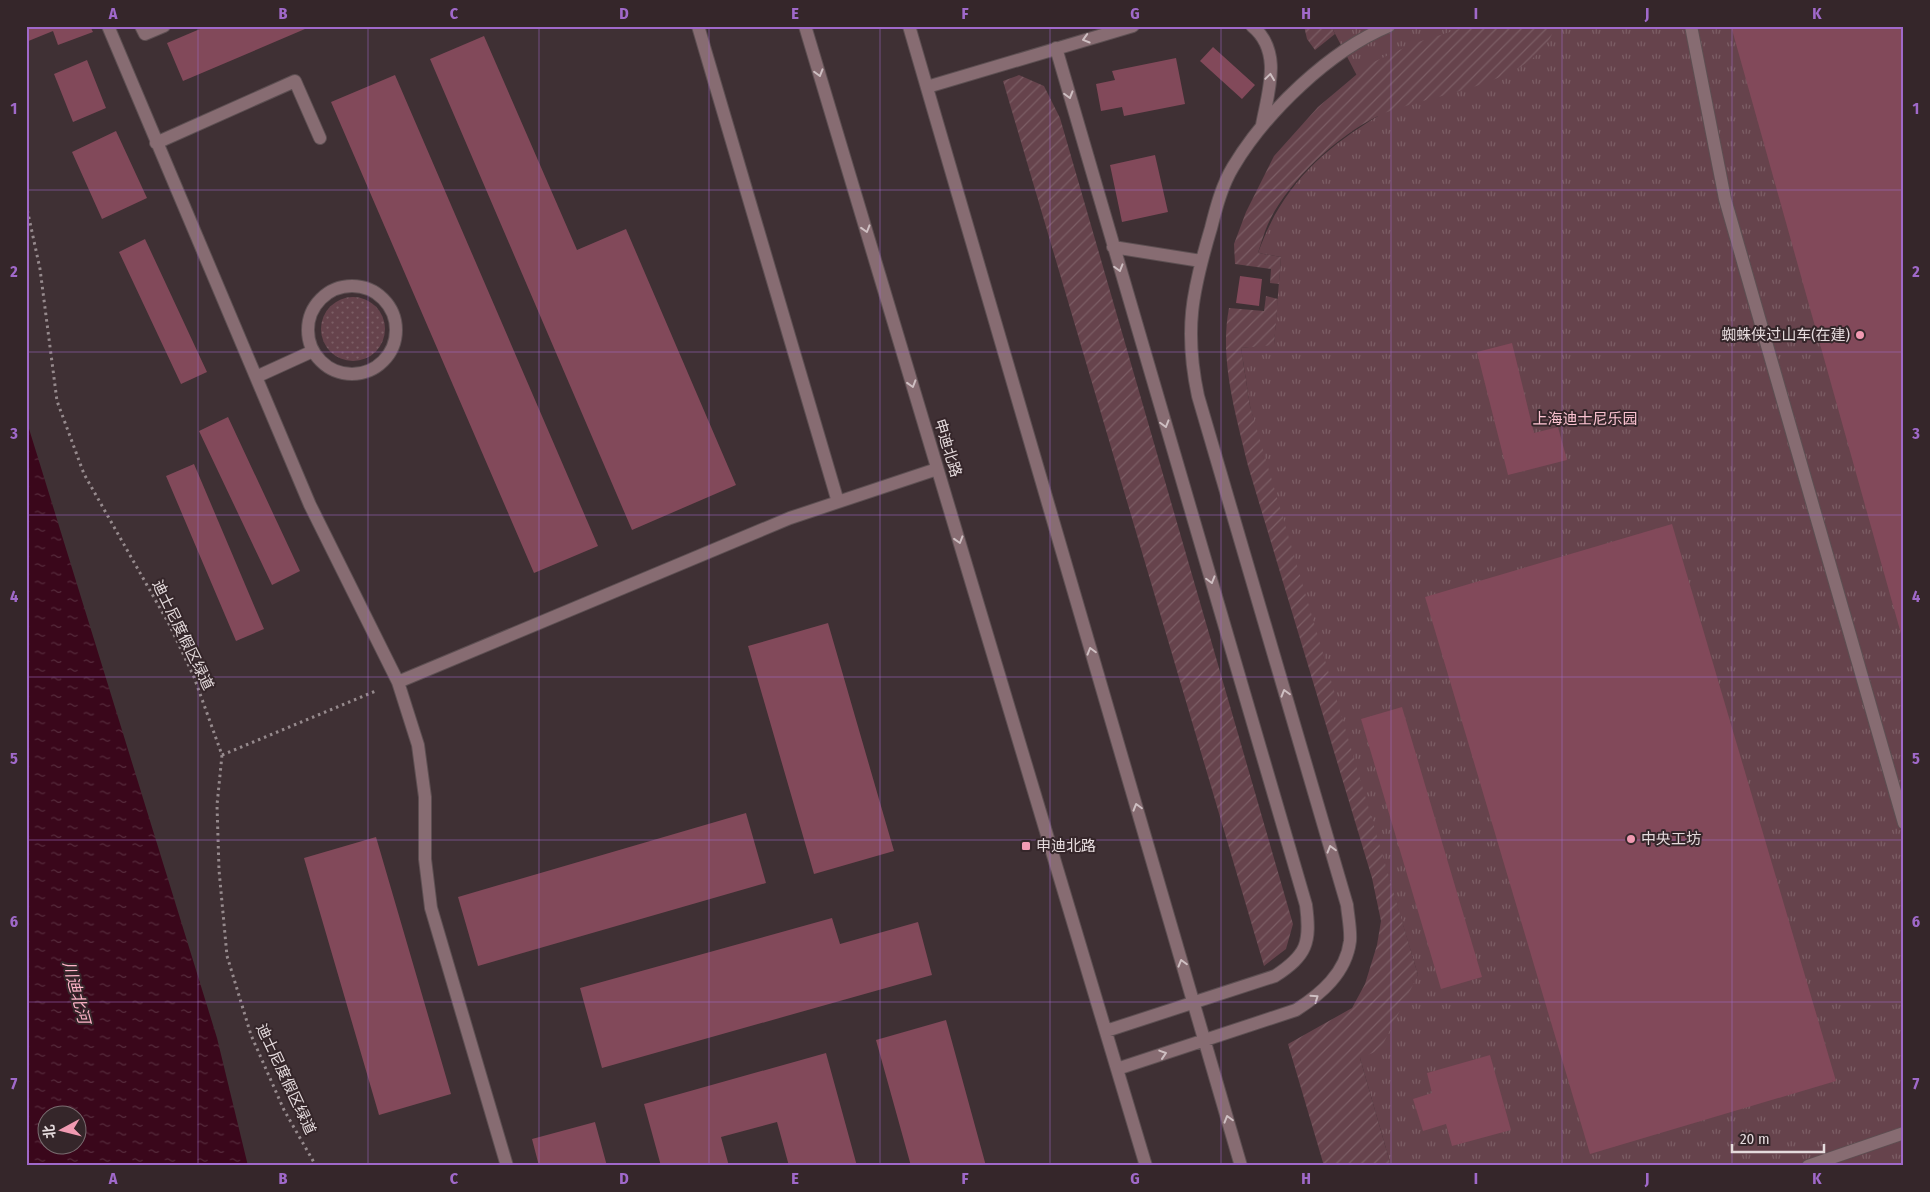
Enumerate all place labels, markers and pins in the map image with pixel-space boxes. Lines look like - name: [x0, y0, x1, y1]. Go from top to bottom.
- place label: 蜘蛛侠过山车(在建): [1721, 326, 1850, 344]
- marker: 蜘蛛侠过山车(在建): [1854, 329, 1866, 341]
- place label: 中央工坊: [1641, 830, 1701, 848]
- marker: 中央工坊: [1625, 833, 1637, 845]
- place label: 申迪北路: [1036, 837, 1096, 855]
- marker: 申迪北路: [1020, 840, 1032, 852]

